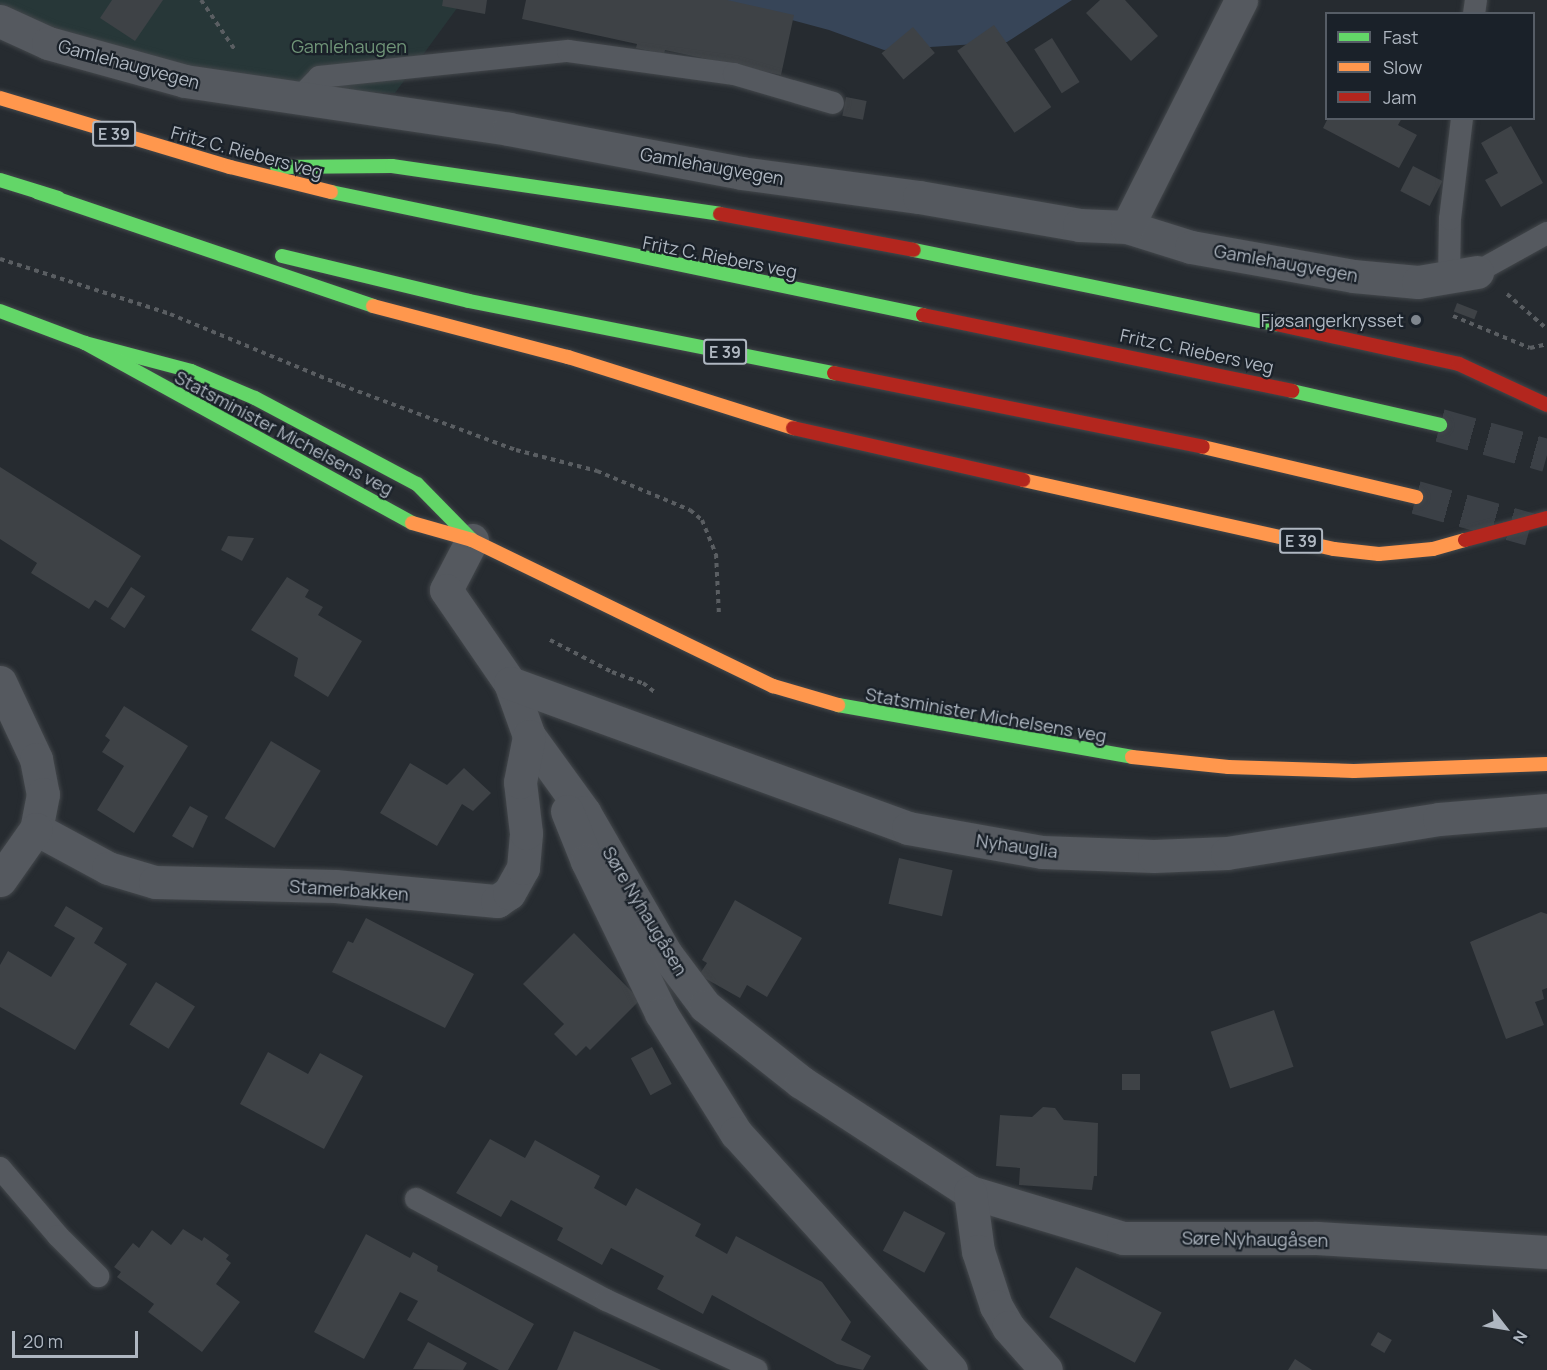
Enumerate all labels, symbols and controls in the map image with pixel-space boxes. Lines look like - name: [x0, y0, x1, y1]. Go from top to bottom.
- legend: [1325, 12, 1535, 120]
- text: Fast: [1383, 25, 1418, 49]
- street label: Gamlehaugvegen: [56, 35, 202, 93]
- park label: Gamlehaugen: [291, 35, 407, 57]
- text: Slow: [1383, 55, 1422, 79]
- text: Jam: [1383, 85, 1417, 109]
- road number: E 39: [92, 121, 136, 147]
- street label: Fritz C. Riebers veg: [169, 121, 325, 183]
- street label: Gamlehaugvegen: [638, 143, 786, 189]
- street label: Fritz C. Riebers veg: [641, 231, 799, 283]
- street label: Gamlehaugvegen: [1212, 240, 1360, 286]
- place label: Fjøsangerkrysset: [1261, 309, 1404, 331]
- marker: Fjøsangerkrysset: [1409, 313, 1423, 327]
- street label: Fritz C. Riebers veg: [1118, 324, 1276, 378]
- road number: E 39: [702, 339, 748, 365]
- street label: Statsminister Michelsens veg: [171, 366, 397, 500]
- road number: E 39: [1278, 528, 1324, 554]
- street label: Statsminister Michelsens veg: [864, 683, 1108, 747]
- street label: Nyhauglia: [975, 830, 1059, 862]
- street label: Søre Nyhaugåsen: [598, 843, 692, 979]
- street label: Stamerbakken: [288, 875, 410, 905]
- street label: Søre Nyhaugåsen: [1182, 1227, 1328, 1251]
- north arrow: [1475, 1298, 1535, 1358]
- scale bar: [15, 1319, 141, 1357]
- text: N: [1508, 1327, 1533, 1348]
- text: 20 m: [23, 1329, 63, 1353]

